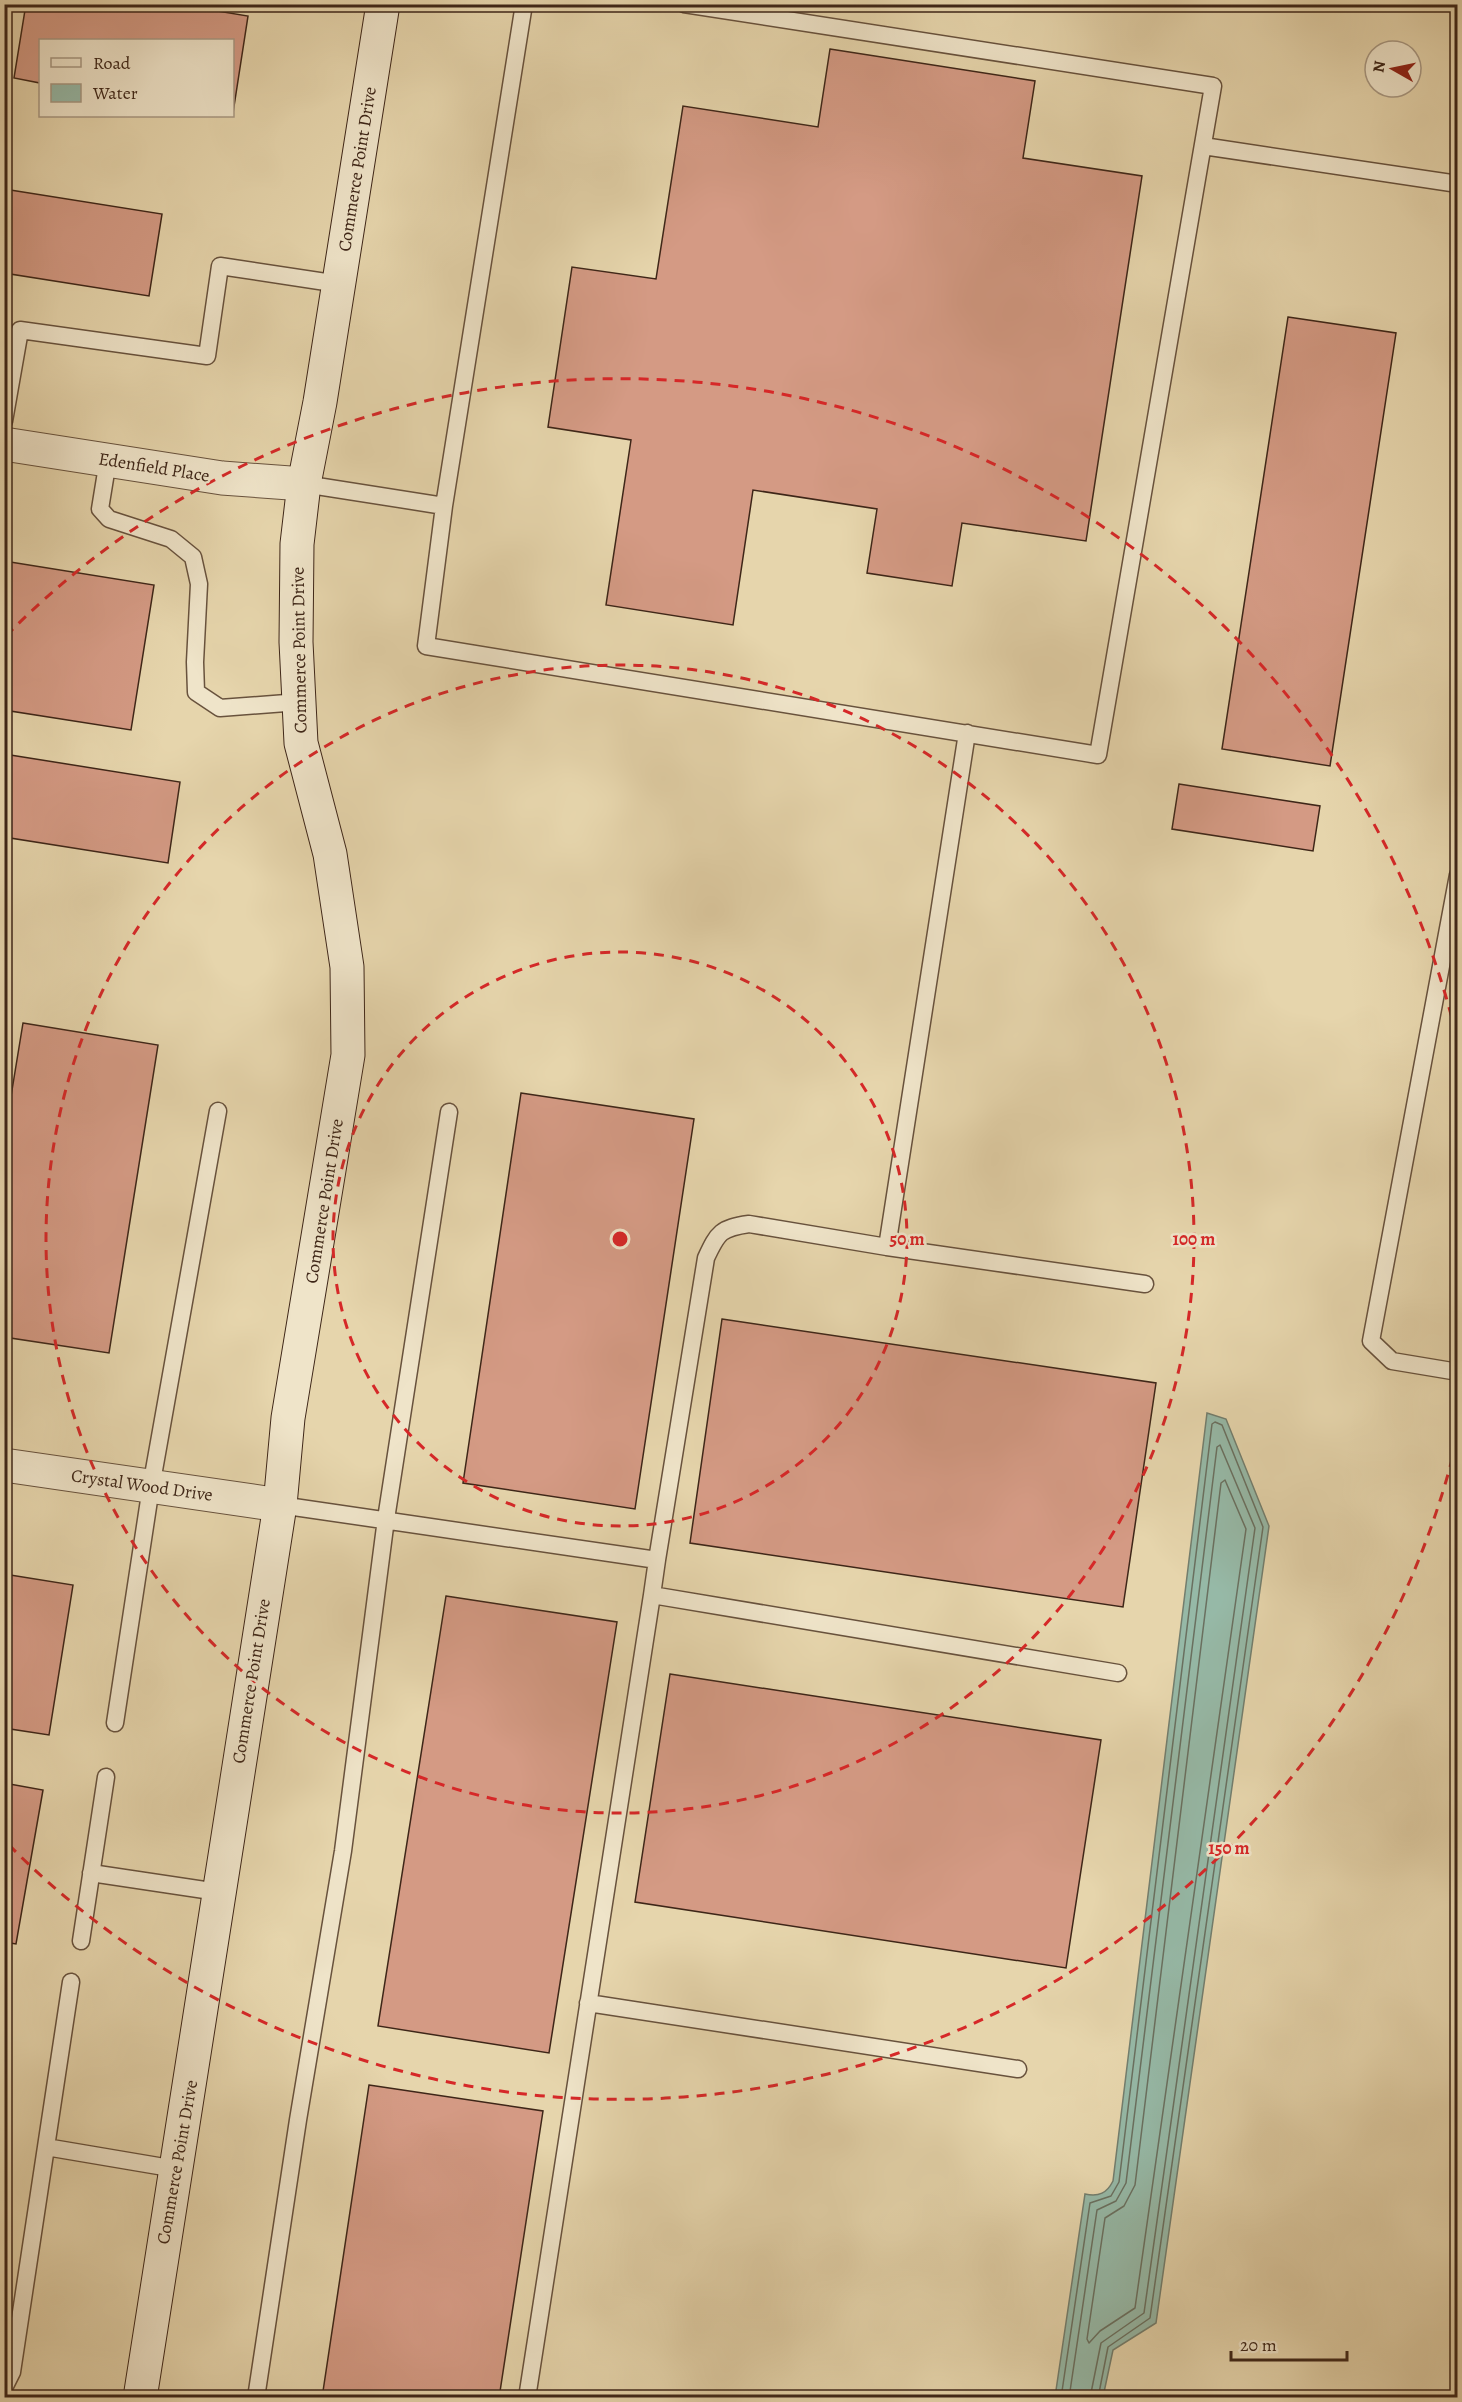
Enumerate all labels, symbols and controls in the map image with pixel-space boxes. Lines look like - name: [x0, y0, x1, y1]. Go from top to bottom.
- legend: [39, 39, 234, 117]
- north arrow: [1363, 39, 1423, 99]
- text: Road: [93, 51, 131, 75]
- text: N: [1367, 59, 1391, 74]
- text: Water: [92, 81, 138, 105]
- street label: Commerce Point Drive: [332, 85, 382, 253]
- street label: Edenfield Place: [97, 446, 211, 488]
- street label: Commerce Point Drive: [286, 567, 312, 733]
- street label: Commerce Point Drive: [299, 1117, 349, 1285]
- text: 50 m: [890, 1227, 924, 1251]
- text: 100 m: [1173, 1227, 1215, 1251]
- centre of rings: [610, 1229, 630, 1249]
- street label: Crystal Wood Drive: [70, 1463, 214, 1507]
- street label: Commerce Point Drive: [226, 1597, 276, 1765]
- text: 150 m: [1208, 1836, 1250, 1860]
- street label: Commerce Point Drive: [151, 2078, 203, 2246]
- scale bar: [1231, 2324, 1346, 2362]
- text: 20 m: [1240, 2333, 1277, 2357]

